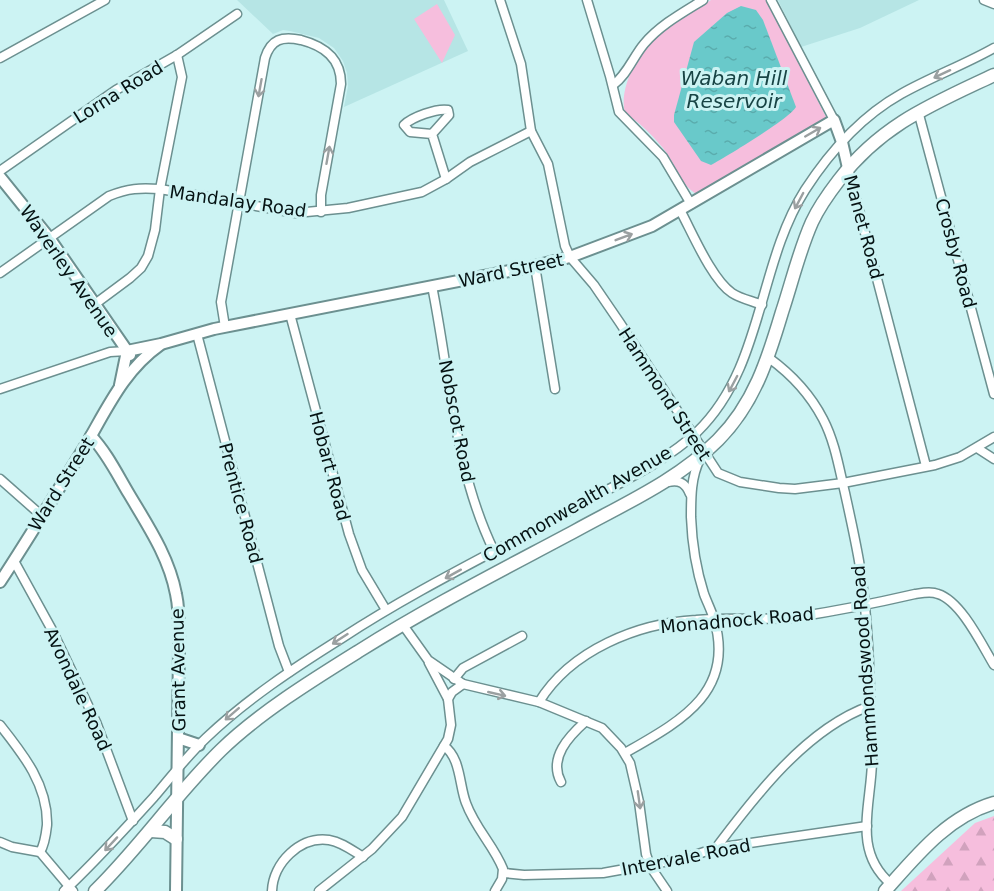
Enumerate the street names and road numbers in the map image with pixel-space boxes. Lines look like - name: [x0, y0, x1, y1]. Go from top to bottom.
- street label: Lorna Road: [70, 56, 166, 128]
- street label: Manet Road: [840, 173, 888, 281]
- street label: Mandalay Road: [168, 181, 308, 221]
- street label: Crosby Road: [931, 196, 981, 310]
- street label: Waverley Avenue: [16, 201, 122, 341]
- street label: Ward Street: [457, 249, 565, 291]
- street label: Hammond Street: [614, 324, 716, 464]
- street label: Nobscot Road: [435, 358, 479, 484]
- street label: Hobart Road: [305, 409, 355, 523]
- street label: Ward Street: [24, 433, 98, 535]
- street label: Prentice Road: [215, 440, 267, 566]
- street label: Commonwealth Avenue: [479, 441, 675, 567]
- street label: Hammondswood Road: [847, 565, 883, 767]
- street label: Monadnock Road: [659, 603, 815, 637]
- street label: Grant Avenue: [166, 608, 190, 732]
- street label: Avondale Road: [40, 624, 116, 754]
- street label: Intervale Road: [620, 834, 752, 880]

